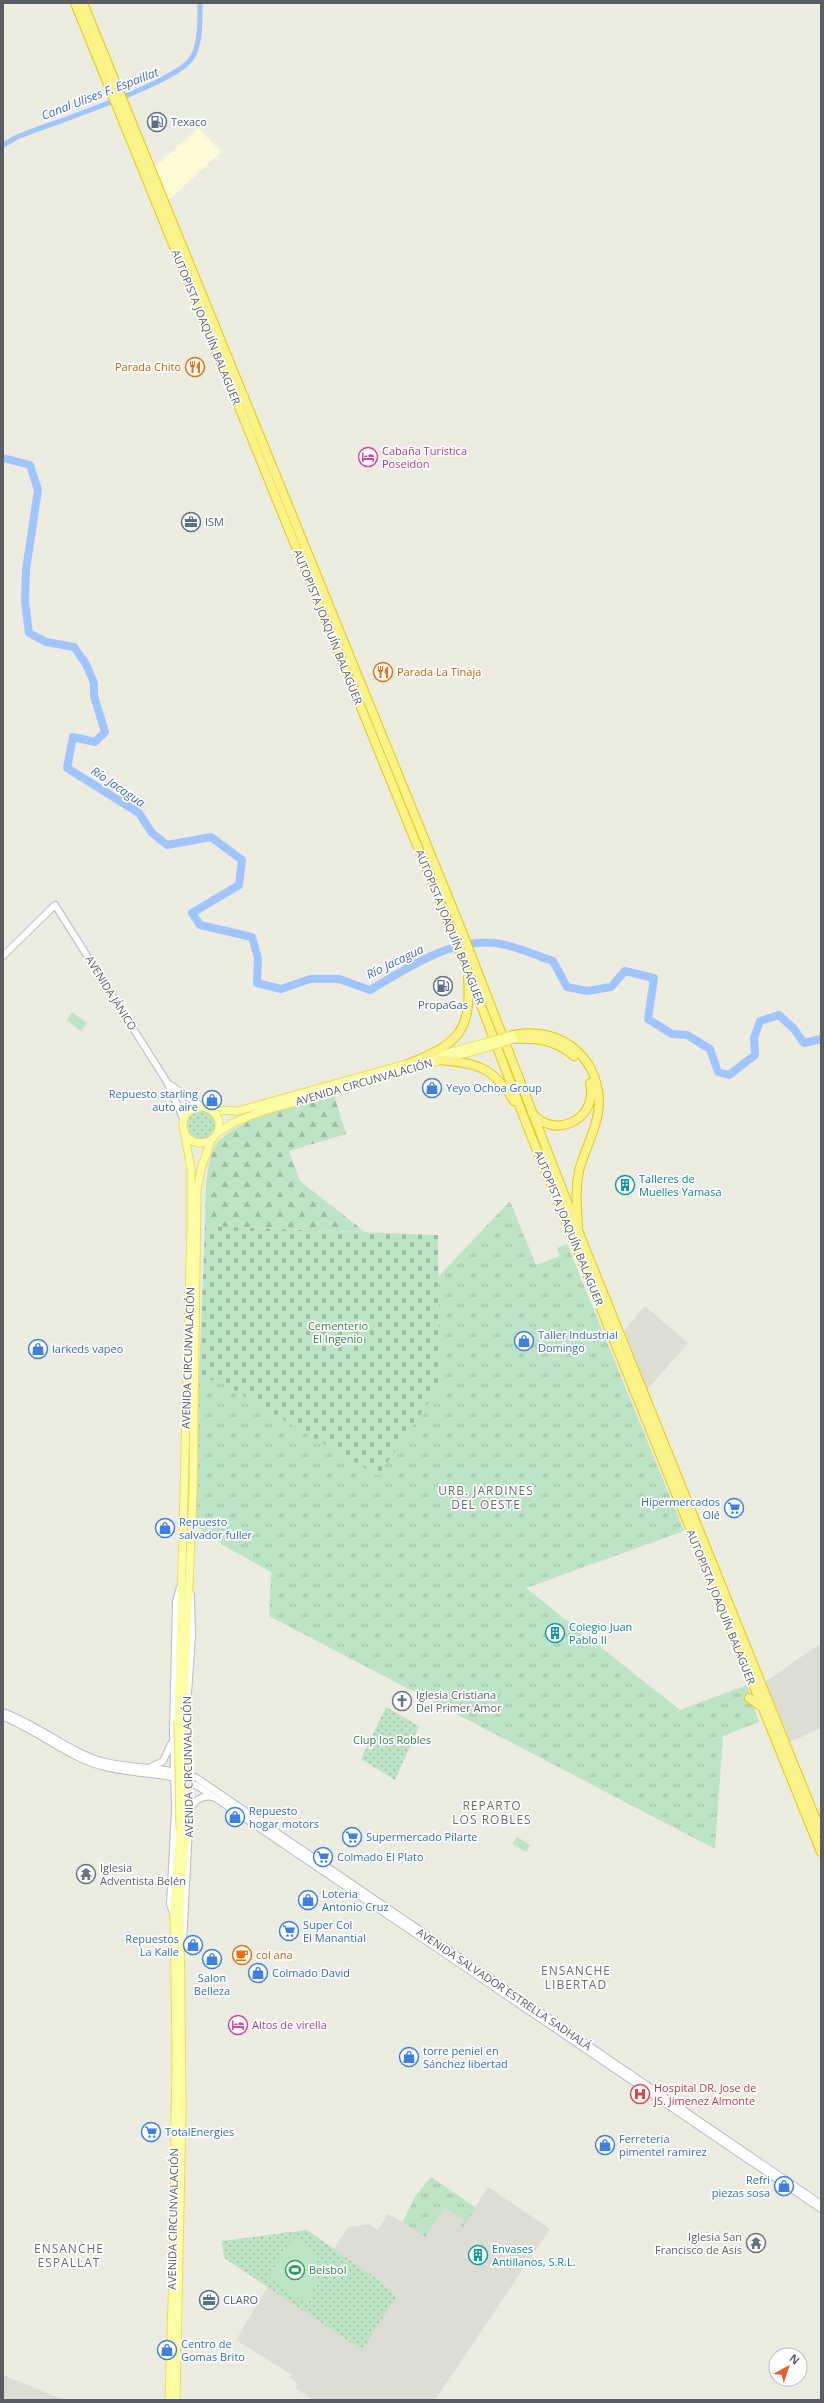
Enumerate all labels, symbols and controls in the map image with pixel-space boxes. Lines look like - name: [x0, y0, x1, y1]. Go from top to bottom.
- water label: Canal Ulises F. Espaillat: [39, 63, 162, 124]
- fuel station icon: Texaco: [146, 111, 168, 133]
- place label: Texaco: [171, 114, 207, 129]
- street label: AUTOPISTA JOAQUÍN BALAGUER: [168, 247, 245, 407]
- restaurant icon: Parada Chito: [184, 356, 206, 378]
- place label: Parada Chito: [115, 359, 181, 374]
- place label: Cabaña Turística Poseidon: [382, 443, 467, 471]
- hotel icon: Cabaña Turística Poseidon: [357, 446, 379, 468]
- office icon: ISM: [180, 511, 202, 533]
- place label: ISM: [205, 514, 224, 529]
- street label: AUTOPISTA JOAQUÍN BALAGUER: [290, 547, 367, 707]
- restaurant icon: Parada La Tinaja: [372, 661, 394, 683]
- place label: Parada La Tinaja: [397, 664, 481, 679]
- water label: Río Jacagua: [88, 762, 149, 811]
- street label: AUTOPISTA JOAQUÍN BALAGUER: [412, 847, 489, 1007]
- water label: Río Jacagua: [363, 940, 427, 983]
- street label: AVENIDA JÁNICO: [82, 952, 140, 1033]
- fuel station icon: PropaGas: [432, 975, 454, 997]
- place label: PropaGas: [418, 997, 468, 1012]
- street label: AVENIDA CIRCUNVALACIÓN: [294, 1055, 434, 1108]
- shop icon: Yeyo Ochoa Group: [421, 1077, 443, 1099]
- place label: Yeyo Ochoa Group: [446, 1080, 542, 1095]
- place label: Repuesto starling auto aire: [109, 1086, 198, 1114]
- shop icon: Repuesto starling auto aire: [201, 1089, 223, 1111]
- street label: AUTOPISTA JOAQUÍN BALAGUER: [531, 1148, 608, 1308]
- place label: Talleres de Muelles Yamasa: [639, 1171, 722, 1199]
- building icon: Talleres de Muelles Yamasa: [614, 1174, 636, 1196]
- street label: AVENIDA CIRCUNVALACIÓN: [178, 1287, 197, 1429]
- park label: Cementerio El Ingenio: [308, 1318, 368, 1346]
- place label: Taller Industrial Domingo: [538, 1327, 618, 1355]
- shop icon: Taller Industrial Domingo: [513, 1330, 535, 1352]
- shop icon: larkeds vapeo: [27, 1338, 49, 1360]
- place label: larkeds vapeo: [52, 1341, 124, 1356]
- district label: URB. JARDINES DEL OESTE: [438, 1482, 534, 1513]
- place label: Hipermercados Olé: [641, 1494, 720, 1522]
- supermarket icon: Hipermercados Olé: [723, 1497, 745, 1519]
- place label: Repuesto salvador fuller: [179, 1514, 253, 1542]
- shop icon: Repuesto salvador fuller: [154, 1517, 176, 1539]
- street label: AUTOPISTA JOAQUÍN BALAGUER: [683, 1527, 760, 1687]
- place label: Colegio Juan Pablo II: [569, 1619, 632, 1647]
- building icon: Colegio Juan Pablo II: [544, 1622, 566, 1644]
- place label: Iglesia Cristiana Del Primer Amor: [416, 1687, 502, 1715]
- church icon: Iglesia Cristiana Del Primer Amor: [391, 1690, 413, 1712]
- street label: AVENIDA CIRCUNVALACIÓN: [179, 1696, 196, 1838]
- park label: Clup los Robles: [353, 1732, 431, 1747]
- district label: REPARTO LOS ROBLES: [452, 1797, 532, 1828]
- place label: Repuesto hogar motors: [249, 1803, 319, 1831]
- shop icon: Repuesto hogar motors: [224, 1806, 246, 1828]
- supermarket icon: Supermercado Pilarte: [341, 1826, 363, 1848]
- place label: Supermercado Pilarte: [366, 1829, 478, 1844]
- supermarket icon: Colmado El Plato: [312, 1846, 334, 1868]
- place label: Colmado El Plato: [337, 1849, 424, 1864]
- place label: Iglesia Adventista Belén: [100, 1860, 186, 1888]
- temple icon: Iglesia Adventista Belén: [75, 1863, 97, 1885]
- place label: Loteria Antonio Cruz: [322, 1886, 389, 1914]
- shop icon: Loteria Antonio Cruz: [297, 1889, 319, 1911]
- place label: Super Col El Manantial: [303, 1917, 366, 1945]
- supermarket icon: Super Col El Manantial: [278, 1920, 300, 1942]
- street label: AVENIDA SALVADOR ESTRELLA SADHALÁ: [414, 1924, 595, 2053]
- place label: Repuestos La Kalle: [125, 1931, 179, 1959]
- shop icon: Repuestos La Kalle: [182, 1934, 204, 1956]
- cafe icon: col ana: [231, 1944, 253, 1966]
- place label: col ana: [256, 1947, 293, 1962]
- shop icon: Salon Belleza: [201, 1948, 223, 1970]
- shop icon: Colmado David: [247, 1962, 269, 1984]
- district label: ENSANCHE LIBERTAD: [541, 1962, 611, 1993]
- place label: Colmado David: [272, 1965, 350, 1980]
- place label: Salon Belleza: [194, 1970, 230, 1998]
- hotel icon: Altos de virella: [227, 2014, 249, 2036]
- place label: Altos de virella: [252, 2017, 327, 2032]
- place label: torre peniel en Sánchez libertad: [423, 2043, 508, 2071]
- shop icon: torre peniel en Sánchez libertad: [398, 2046, 420, 2068]
- place label: Hospital DR. Jose de JS. Jimenez Almonte: [653, 2080, 756, 2108]
- hospital icon: Hospital DR. Jose de JS. Jimenez Almonte: [629, 2083, 651, 2105]
- supermarket icon: TotalEnergies: [140, 2121, 162, 2143]
- place label: TotalEnergies: [165, 2124, 234, 2139]
- place label: Ferretería pimentel ramirez: [619, 2131, 707, 2159]
- shop icon: Ferretería pimentel ramirez: [594, 2134, 616, 2156]
- street label: AVENIDA CIRCUNVALACIÓN: [164, 2148, 181, 2290]
- place label: Refri piezas sosa: [712, 2172, 770, 2200]
- shop icon: Refri piezas sosa: [773, 2175, 795, 2197]
- place label: Iglesia San Francisco de Asís: [655, 2229, 742, 2257]
- temple icon: Iglesia San Francisco de Asís: [745, 2232, 767, 2254]
- district label: ENSANCHE ESPALLAT: [34, 2240, 104, 2271]
- place label: Envases Antillanos, S.R.L.: [492, 2241, 576, 2269]
- building icon: Envases Antillanos, S.R.L.: [467, 2244, 489, 2266]
- sports icon: Beisbol: [284, 2259, 306, 2281]
- place label: Beisbol: [309, 2262, 346, 2277]
- office icon: CLARO: [198, 2289, 220, 2311]
- place label: CLARO: [223, 2292, 258, 2307]
- place label: Centro de Gomas Brito: [181, 2336, 245, 2364]
- shop icon: Centro de Gomas Brito: [156, 2339, 178, 2361]
- north arrow: [768, 2347, 808, 2387]
- text: N: [786, 2350, 803, 2368]

